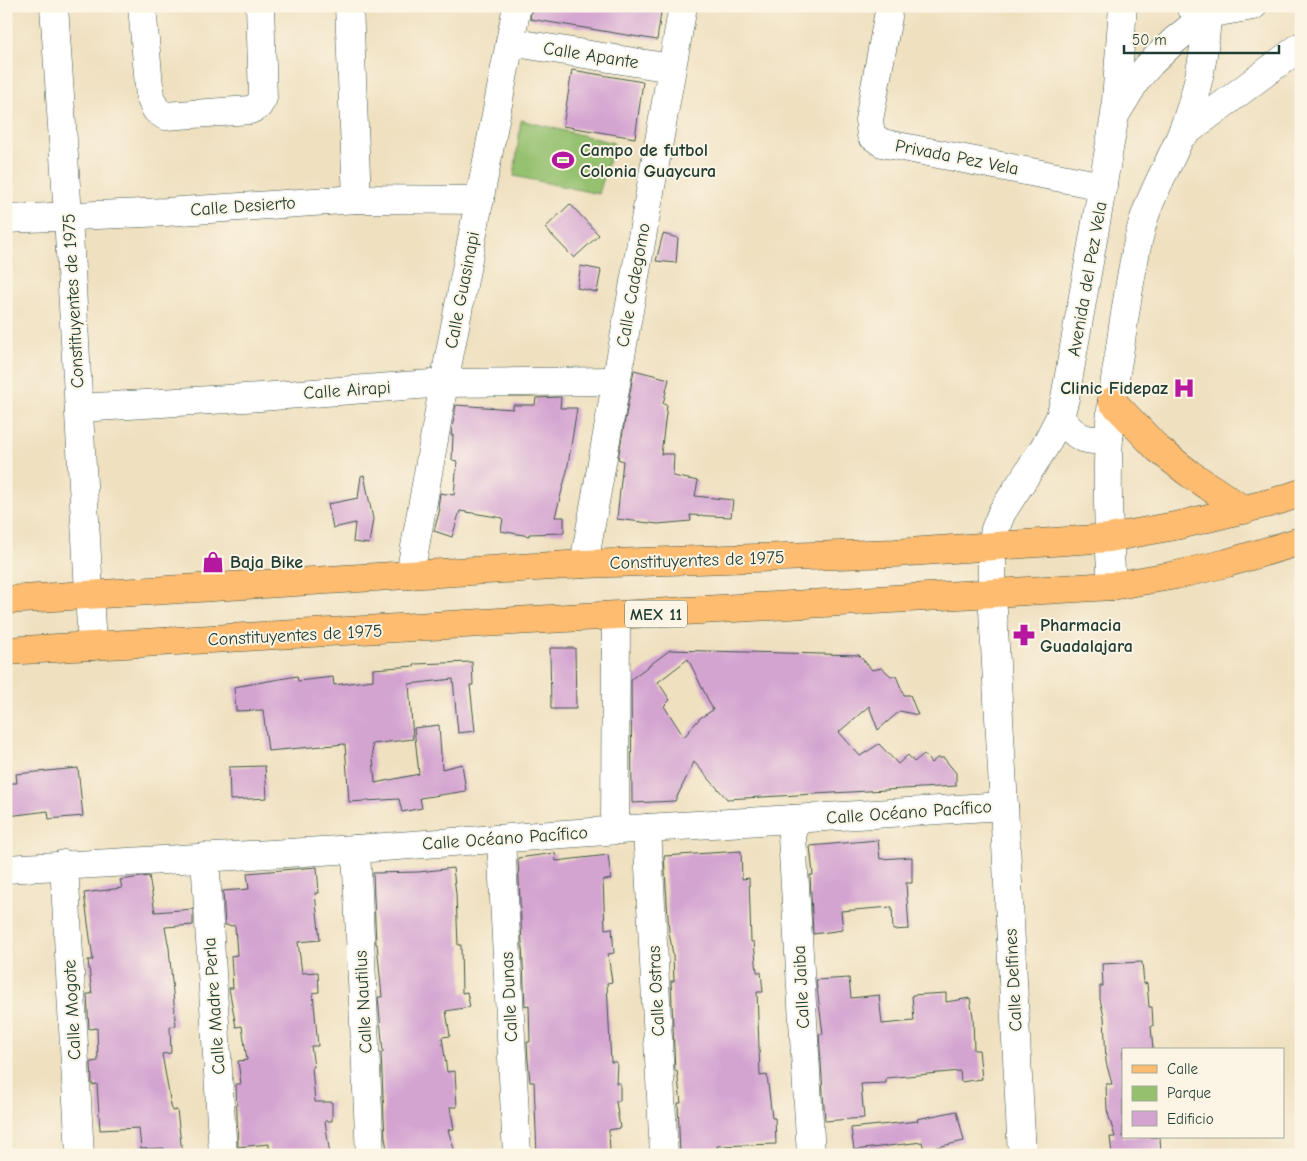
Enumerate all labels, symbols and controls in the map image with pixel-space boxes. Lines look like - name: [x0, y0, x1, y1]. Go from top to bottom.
- scale bar: [1124, 22, 1280, 54]
- text: 50 m: [1132, 31, 1167, 49]
- street label: Calle Apante: [542, 38, 640, 73]
- street label: Privada Pez Vela: [893, 135, 1021, 180]
- place label: Campo de futbol Colonia Guaycura: [580, 140, 716, 182]
- sports icon: Campo de futbol Colonia Guaycura: [550, 147, 576, 173]
- street label: Calle Desierto: [190, 192, 296, 221]
- street label: Avenida del Pez Vela: [1064, 200, 1111, 358]
- street label: Constituyentes de 1975: [58, 213, 89, 389]
- street label: Calle Cadegomo: [612, 221, 655, 349]
- street label: Calle Guasinapi: [441, 230, 484, 351]
- hospital icon: Clinic Fidepaz: [1171, 375, 1197, 401]
- street label: Calle Airapi: [303, 377, 391, 404]
- place label: Clinic Fidepaz: [1060, 378, 1168, 399]
- street label: Constituyentes de 1975: [609, 547, 785, 574]
- shop icon: Baja Bike: [200, 549, 226, 575]
- place label: Baja Bike: [230, 552, 303, 573]
- road number: MEX 11: [625, 600, 687, 628]
- place label: Pharmacia Guadalajara: [1040, 615, 1133, 657]
- street label: Constituyentes de 1975: [207, 620, 383, 651]
- pharmacy icon: Pharmacia Guadalajara: [1011, 622, 1037, 648]
- street label: Calle Océano Pacífico: [826, 796, 993, 829]
- street label: Calle Océano Pacífico: [422, 822, 589, 855]
- street label: Calle Delfines: [1000, 928, 1027, 1032]
- street label: Calle Madre Perla: [199, 937, 230, 1075]
- street label: Calle Ostras: [644, 945, 669, 1037]
- street label: Calle Jaiba: [789, 945, 814, 1029]
- street label: Calle Nautilus: [350, 950, 377, 1054]
- street label: Calle Dunas: [497, 951, 522, 1043]
- street label: Calle Mogote: [59, 959, 86, 1061]
- legend: [1122, 1048, 1284, 1138]
- text: Calle: [1167, 1060, 1199, 1078]
- text: Parque: [1167, 1084, 1212, 1102]
- text: Edificio: [1167, 1110, 1214, 1128]

